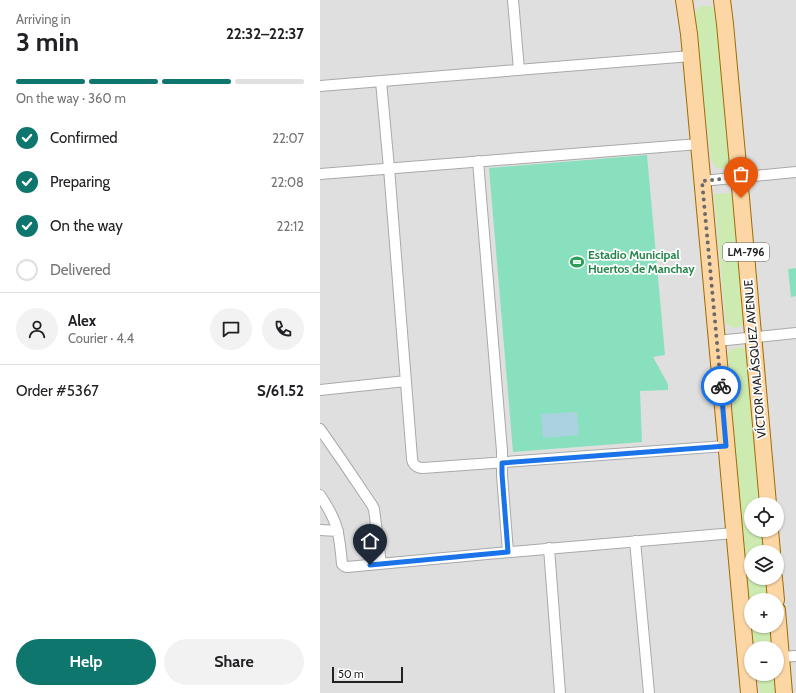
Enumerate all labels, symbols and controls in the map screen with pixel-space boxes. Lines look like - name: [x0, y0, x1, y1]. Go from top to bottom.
- text: Arriving in: [16, 11, 71, 27]
- text: 22:32–22:37: [226, 25, 304, 43]
- text: 3 min: [16, 26, 79, 58]
- text: On the way · 360 m: [16, 90, 126, 106]
- icon: check: [16, 127, 38, 149]
- text: Confirmed: [50, 129, 118, 147]
- text: 22:07: [272, 130, 304, 146]
- pin: [724, 157, 758, 198]
- icon: bag: [730, 163, 752, 185]
- icon: check: [16, 171, 38, 193]
- text: Preparing: [50, 173, 110, 191]
- text: 22:08: [271, 174, 304, 190]
- icon: check: [16, 215, 38, 237]
- text: On the way: [50, 217, 123, 235]
- text: 22:12: [277, 218, 304, 234]
- road number: LM-796: [723, 243, 769, 261]
- place label: Estadio Municipal Huertos de Manchay: [588, 247, 695, 276]
- sports icon: Estadio Municipal Huertos de Manchay: [569, 254, 585, 270]
- text: Delivered: [50, 261, 111, 279]
- street label: VÍCTOR MALÁSQUEZ AVENUE: [740, 279, 769, 439]
- button: person: [16, 308, 58, 350]
- button: chat: [210, 308, 252, 350]
- button: phone: [262, 308, 304, 350]
- text: Alex: [68, 312, 96, 330]
- text: Courier · 4.4: [68, 330, 134, 346]
- courier: [701, 366, 741, 406]
- icon: bike: [710, 375, 732, 397]
- text: Order #5367: [16, 382, 99, 400]
- text: S/61.52: [257, 382, 304, 400]
- map controls: [744, 497, 784, 681]
- button: locate: [744, 497, 784, 537]
- pin: [353, 524, 387, 565]
- icon: home: [359, 530, 381, 552]
- button: layers: [744, 545, 784, 585]
- button: +: [744, 593, 784, 633]
- button: Help: [16, 639, 156, 685]
- button: Share: [164, 639, 304, 685]
- button: −: [744, 641, 784, 681]
- scale bar: [332, 665, 403, 684]
- text: 50 m: [338, 667, 364, 681]

